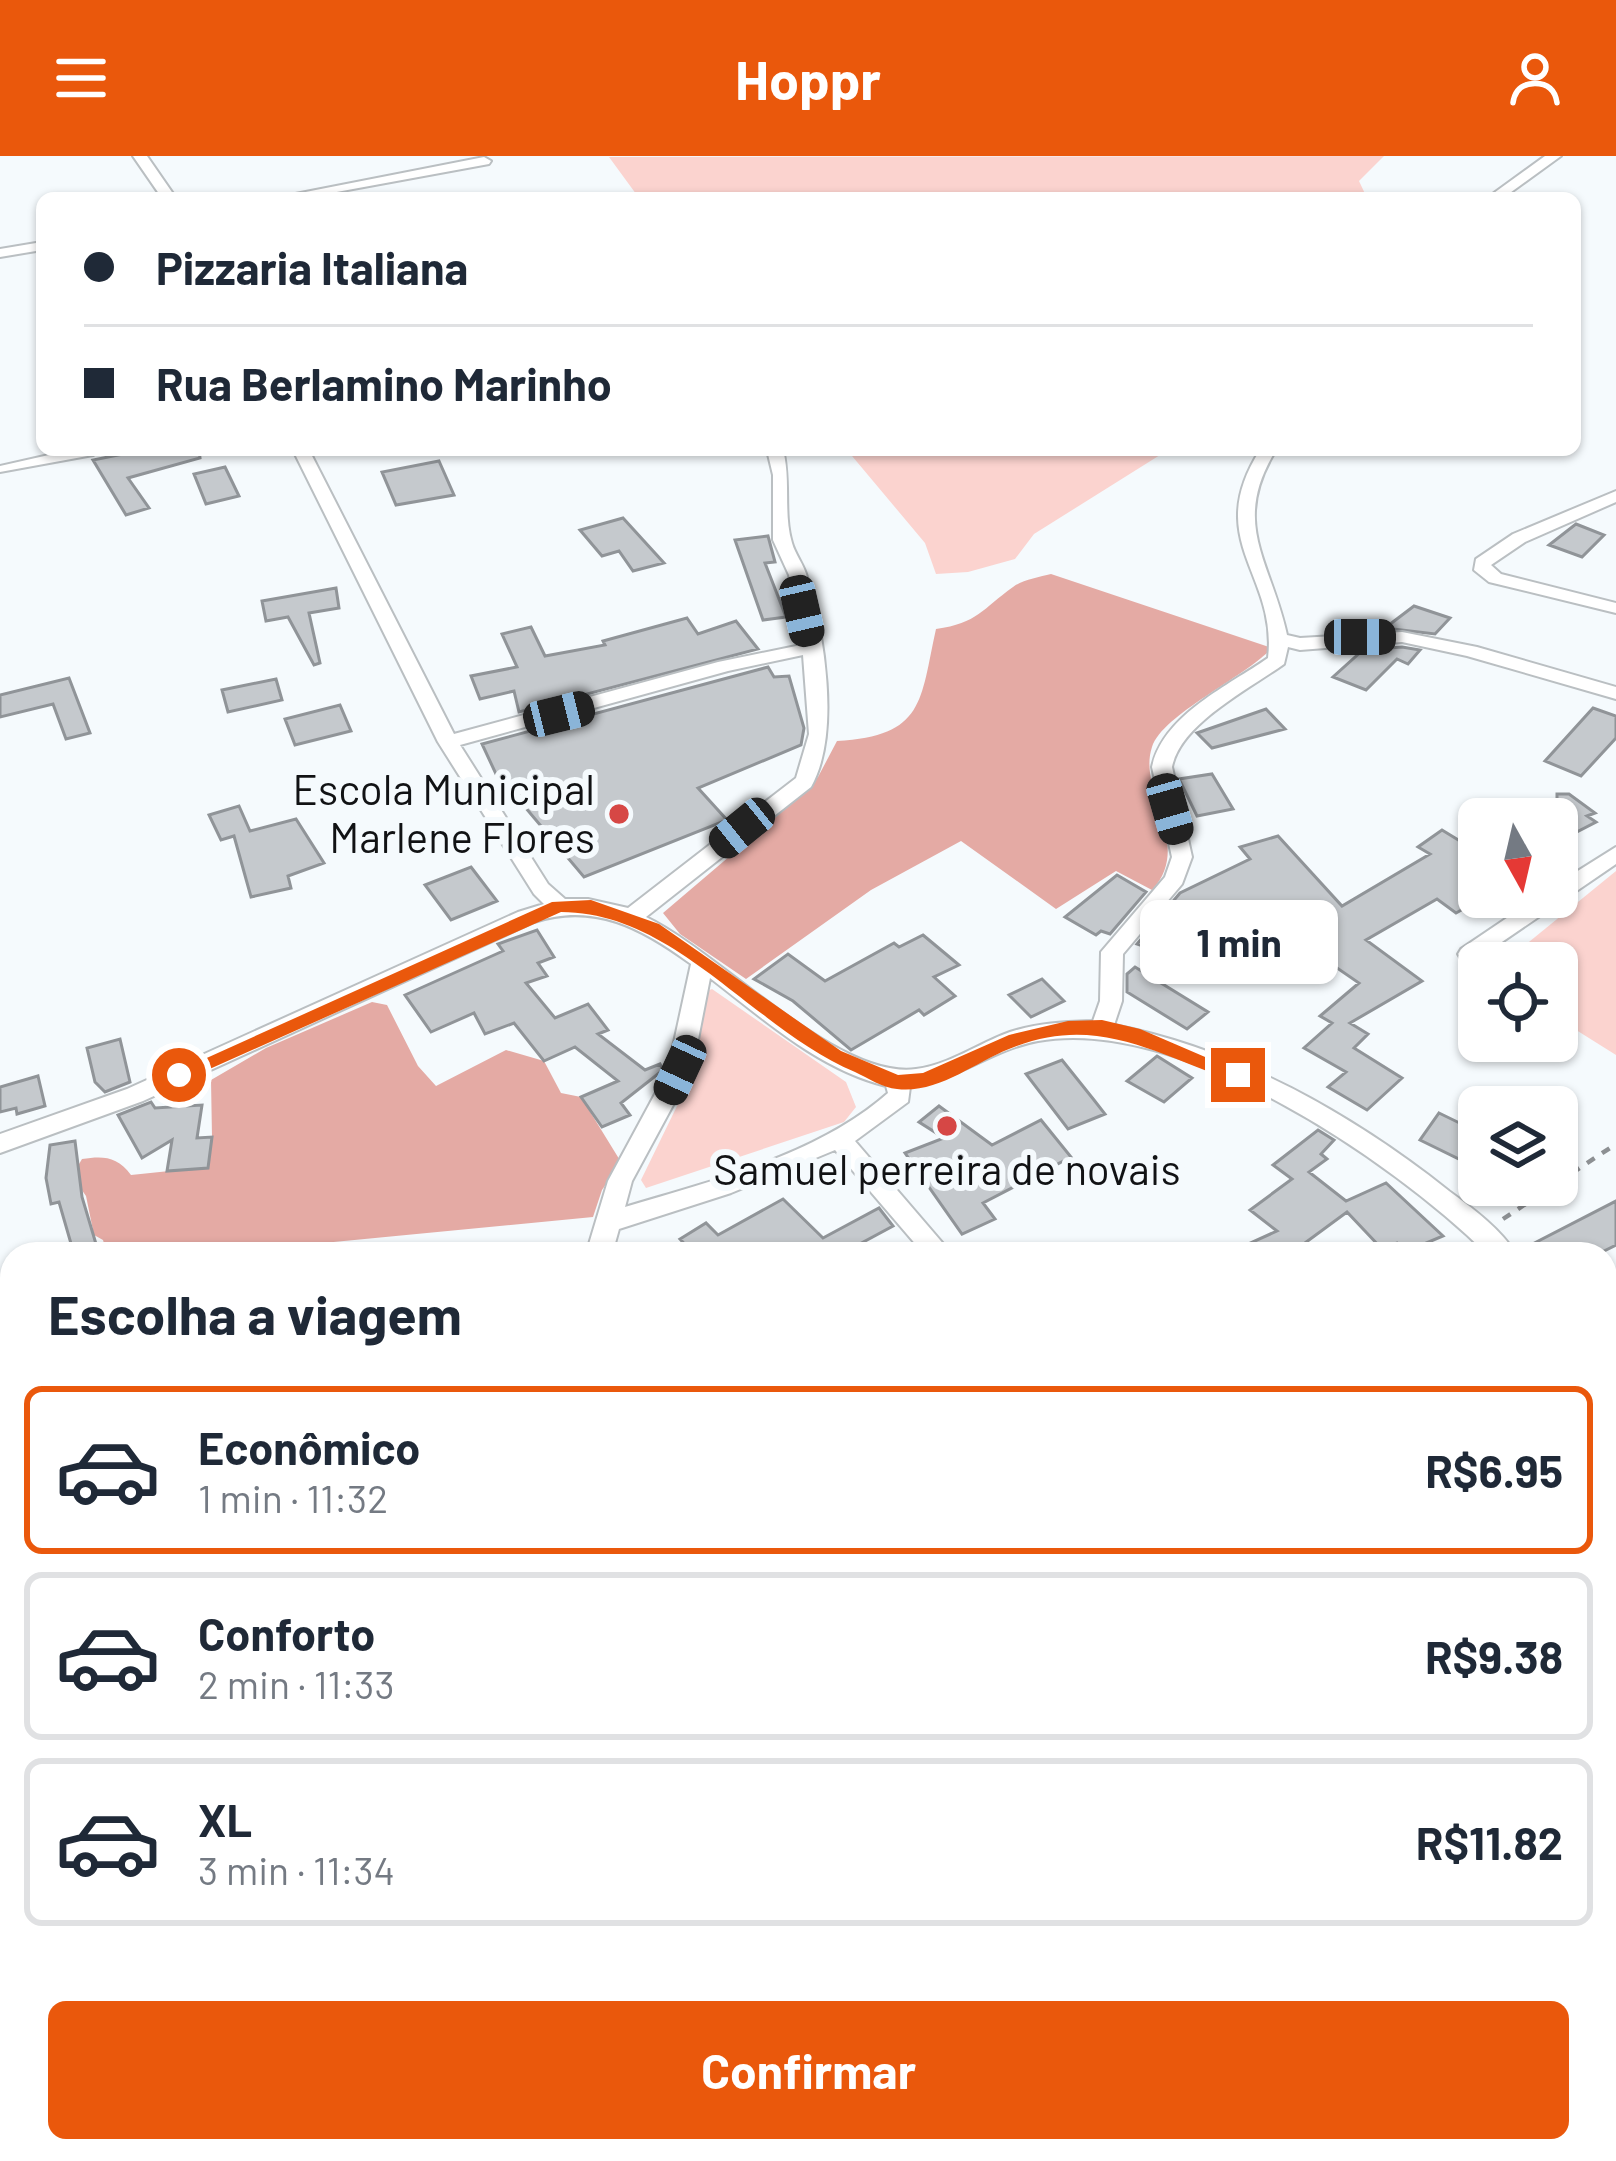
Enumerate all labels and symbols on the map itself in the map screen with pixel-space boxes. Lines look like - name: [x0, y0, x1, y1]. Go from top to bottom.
- car: [776, 572, 828, 650]
- car: [1324, 619, 1396, 655]
- car: [520, 688, 598, 740]
- place label: Escola Municipal Marlene Flores: [293, 763, 595, 861]
- car: [1143, 769, 1197, 849]
- car: [703, 791, 781, 865]
- north arrow: [1458, 798, 1578, 918]
- marker: Escola Municipal Marlene Flores: [606, 801, 632, 827]
- callout: 1 min: [1139, 901, 1337, 985]
- car: [648, 1030, 712, 1110]
- route start: [152, 1048, 206, 1102]
- route end: [1211, 1048, 1265, 1102]
- marker: Samuel perreira de novais: [934, 1113, 960, 1139]
- place label: Samuel perreira de novais: [713, 1143, 1181, 1194]

